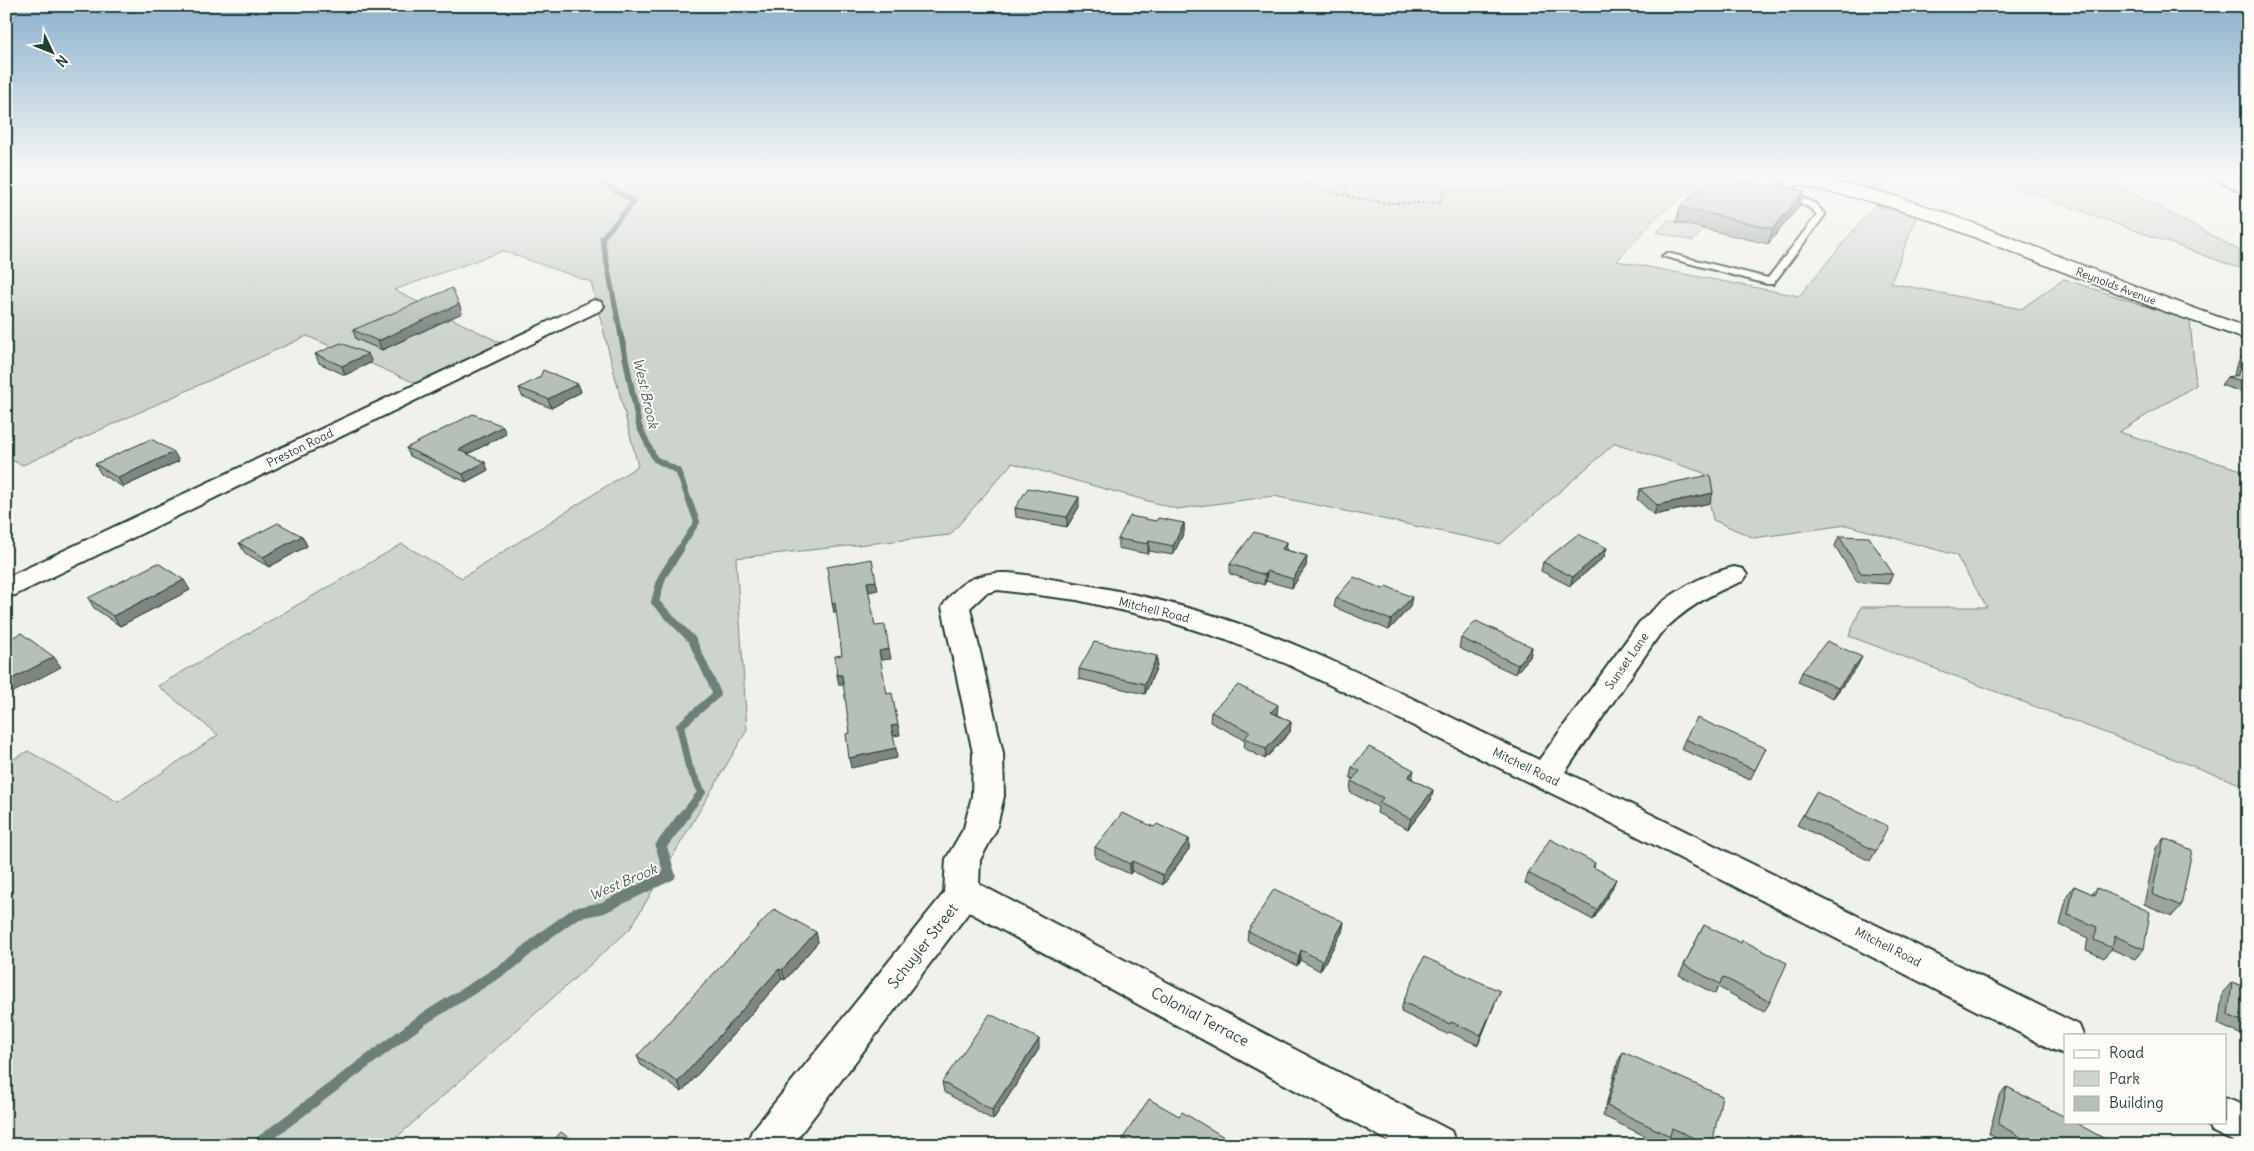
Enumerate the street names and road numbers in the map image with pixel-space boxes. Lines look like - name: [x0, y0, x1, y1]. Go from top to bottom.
- street label: Reynolds Avenue: [2074, 264, 2158, 308]
- street label: Preston Road: [264, 425, 336, 470]
- street label: Mitchell Road: [1117, 593, 1191, 626]
- street label: Sunset Lane: [1601, 629, 1652, 692]
- street label: Mitchell Road: [1490, 744, 1562, 789]
- street label: Schuyler Street: [883, 899, 962, 992]
- street label: Mitchell Road: [1853, 923, 1924, 970]
- street label: Colonial Terrace: [1148, 983, 1253, 1050]

